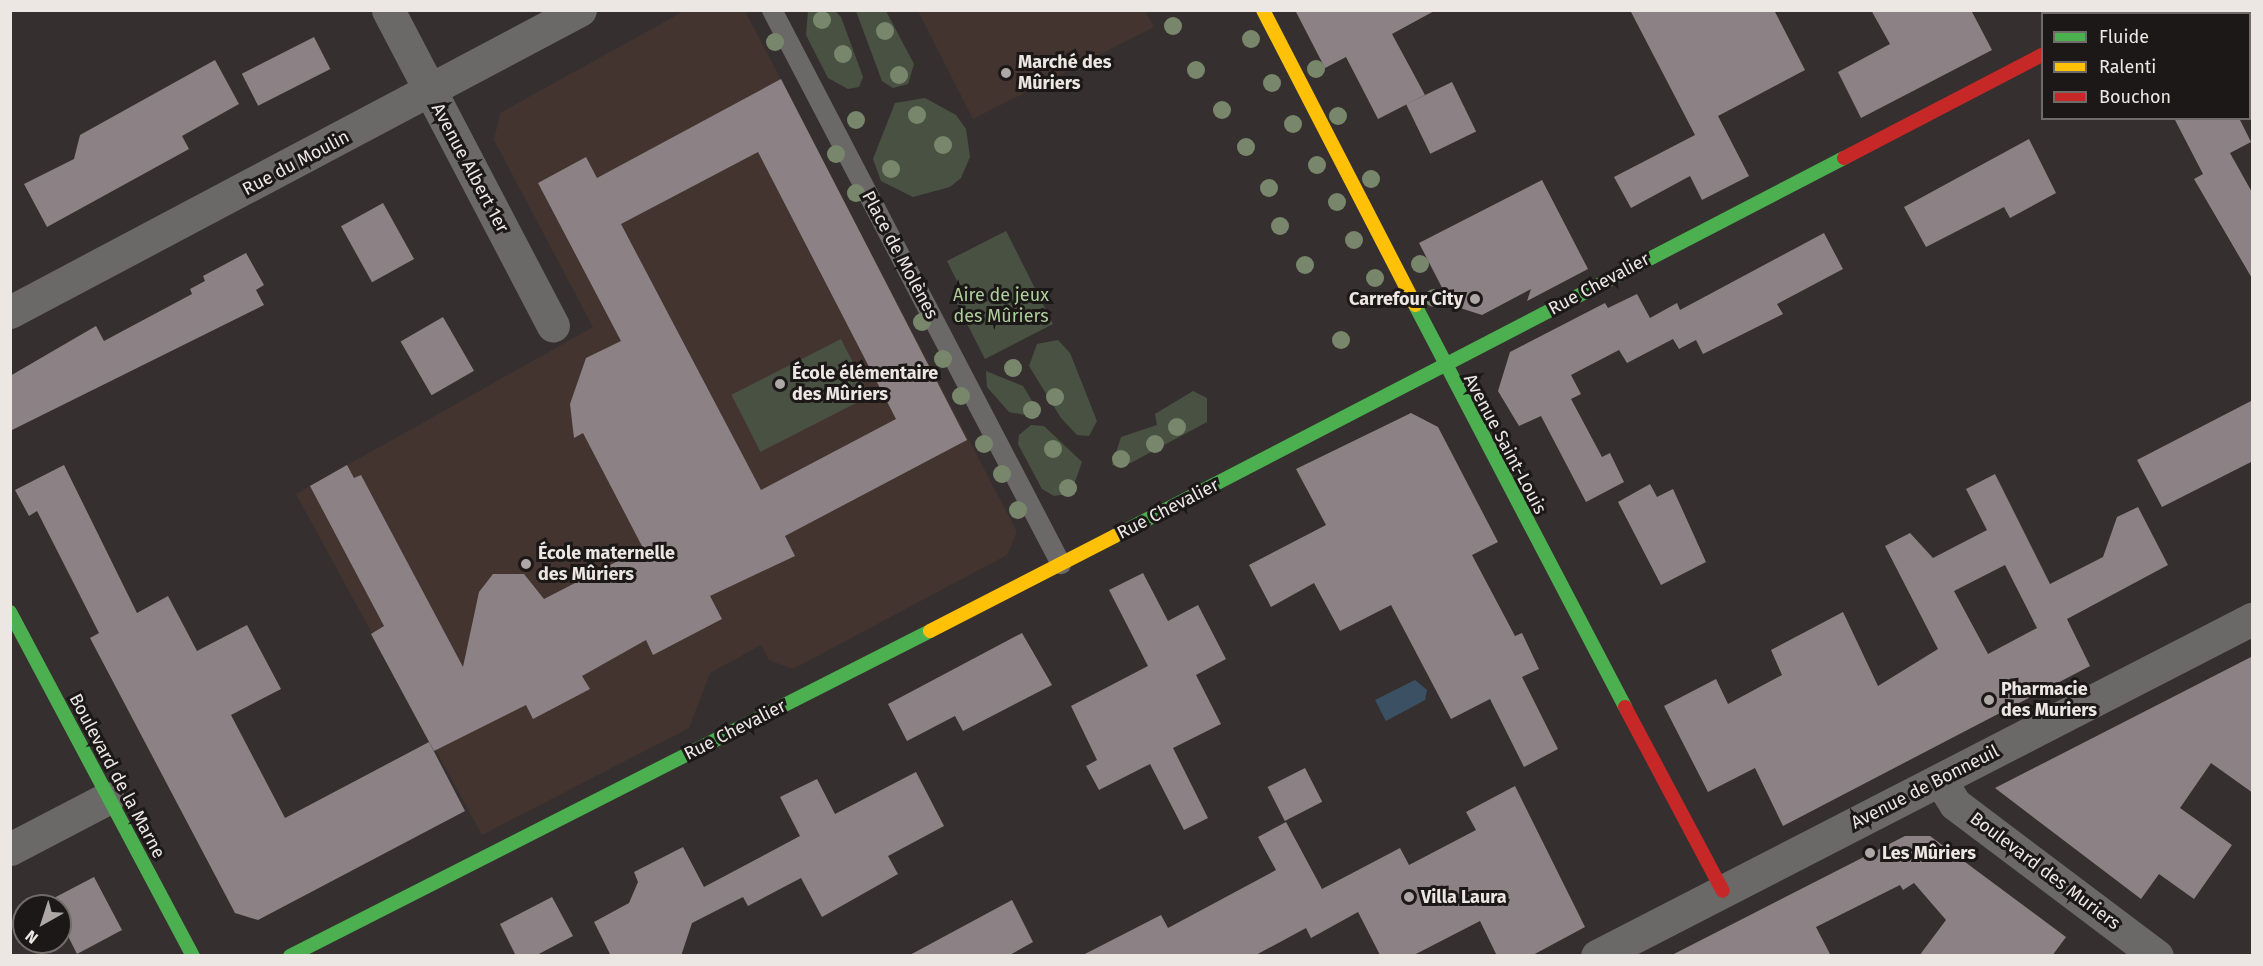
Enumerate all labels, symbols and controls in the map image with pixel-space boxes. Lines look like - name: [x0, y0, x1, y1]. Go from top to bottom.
- legend: [2041, 12, 2251, 120]
- text: Fluide: [2099, 26, 2149, 48]
- place label: Marché des Mûriers: [1018, 52, 1111, 94]
- text: Ralenti: [2099, 56, 2156, 78]
- marker: Marché des Mûriers: [999, 66, 1013, 80]
- text: Bouchon: [2099, 86, 2171, 108]
- street label: Avenue Albert 1er: [427, 100, 513, 236]
- street label: Rue du Moulin: [239, 126, 353, 200]
- street label: Place de Molènes: [857, 187, 943, 323]
- street label: Rue Chevalier: [1545, 248, 1653, 320]
- park label: Aire de jeux des Mûriers: [953, 285, 1049, 328]
- place label: Carrefour City: [1349, 288, 1463, 310]
- marker: Carrefour City: [1468, 292, 1482, 306]
- place label: École élémentaire des Mûriers: [792, 363, 938, 406]
- street label: Avenue Saint-Louis: [1459, 370, 1551, 518]
- marker: École élémentaire des Mûriers: [773, 377, 787, 391]
- street label: Rue Chevalier: [1113, 474, 1223, 544]
- place label: École maternelle des Mûriers: [538, 543, 675, 586]
- marker: École maternelle des Mûriers: [519, 557, 533, 571]
- place label: Pharmacie des Muriers: [2001, 679, 2097, 722]
- street label: Boulevard de la Marne: [64, 690, 170, 862]
- marker: Pharmacie des Muriers: [1982, 693, 1996, 707]
- street label: Rue Chevalier: [680, 695, 790, 765]
- street label: Avenue de Bonneuil: [1847, 740, 2003, 834]
- street label: Boulevard des Muriers: [1966, 808, 2124, 934]
- place label: Les Mûriers: [1882, 842, 1976, 864]
- marker: Les Mûriers: [1863, 846, 1877, 860]
- place label: Villa Laura: [1421, 886, 1507, 908]
- marker: Villa Laura: [1402, 890, 1416, 904]
- north arrow: [12, 894, 72, 954]
- text: N: [22, 926, 42, 948]

